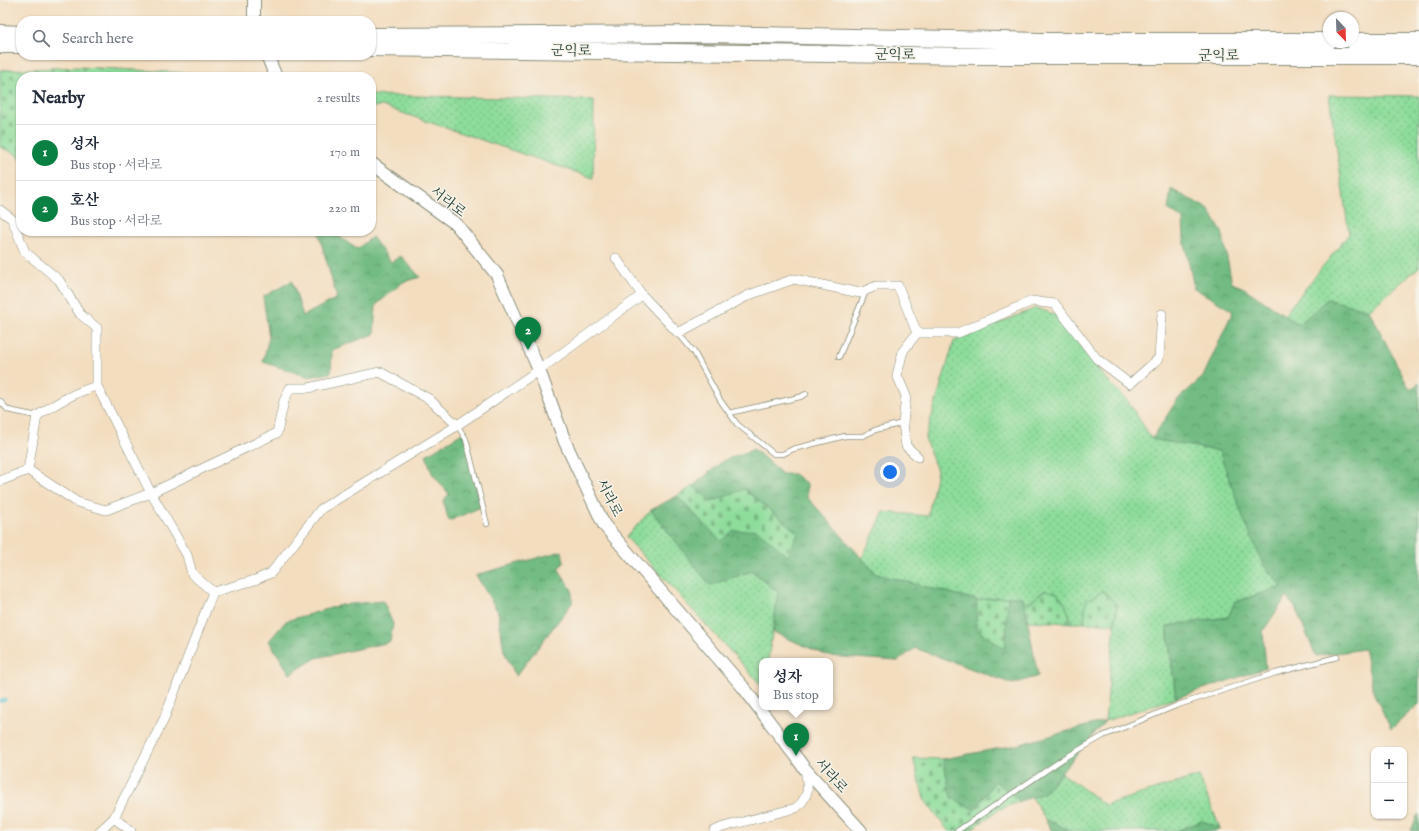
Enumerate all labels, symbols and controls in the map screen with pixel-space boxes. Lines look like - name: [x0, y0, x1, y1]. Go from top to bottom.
- north arrow: [1323, 12, 1359, 48]
- search box: [16, 16, 376, 60]
- icon: search: [30, 27, 52, 49]
- text: Search here: [62, 29, 133, 48]
- street label: 군익로: [551, 42, 592, 60]
- street label: 군익로: [875, 46, 916, 64]
- street label: 군익로: [1199, 47, 1240, 65]
- text: Nearby: [32, 88, 85, 109]
- text: 2 results: [316, 90, 360, 107]
- text: 성자: [70, 135, 99, 154]
- text: 1: [43, 144, 47, 161]
- text: 170 m: [330, 144, 360, 161]
- text: Bus stop · 서라로: [70, 157, 162, 174]
- street label: 서라로: [426, 182, 470, 222]
- text: 호산: [70, 191, 99, 210]
- text: 2: [42, 200, 48, 217]
- text: 220 m: [329, 200, 360, 217]
- text: Bus stop · 서라로: [70, 213, 162, 230]
- pin: 2: [515, 317, 541, 350]
- your location: [880, 462, 900, 482]
- street label: 서라로: [592, 476, 626, 521]
- popup: [759, 658, 833, 710]
- text: 성자: [773, 668, 802, 687]
- text: Bus stop: [773, 687, 819, 704]
- pin: 1: [783, 723, 809, 756]
- map controls: [1371, 747, 1407, 819]
- button: +: [1371, 747, 1407, 783]
- street label: 서라로: [811, 755, 852, 797]
- button: −: [1371, 783, 1407, 819]

